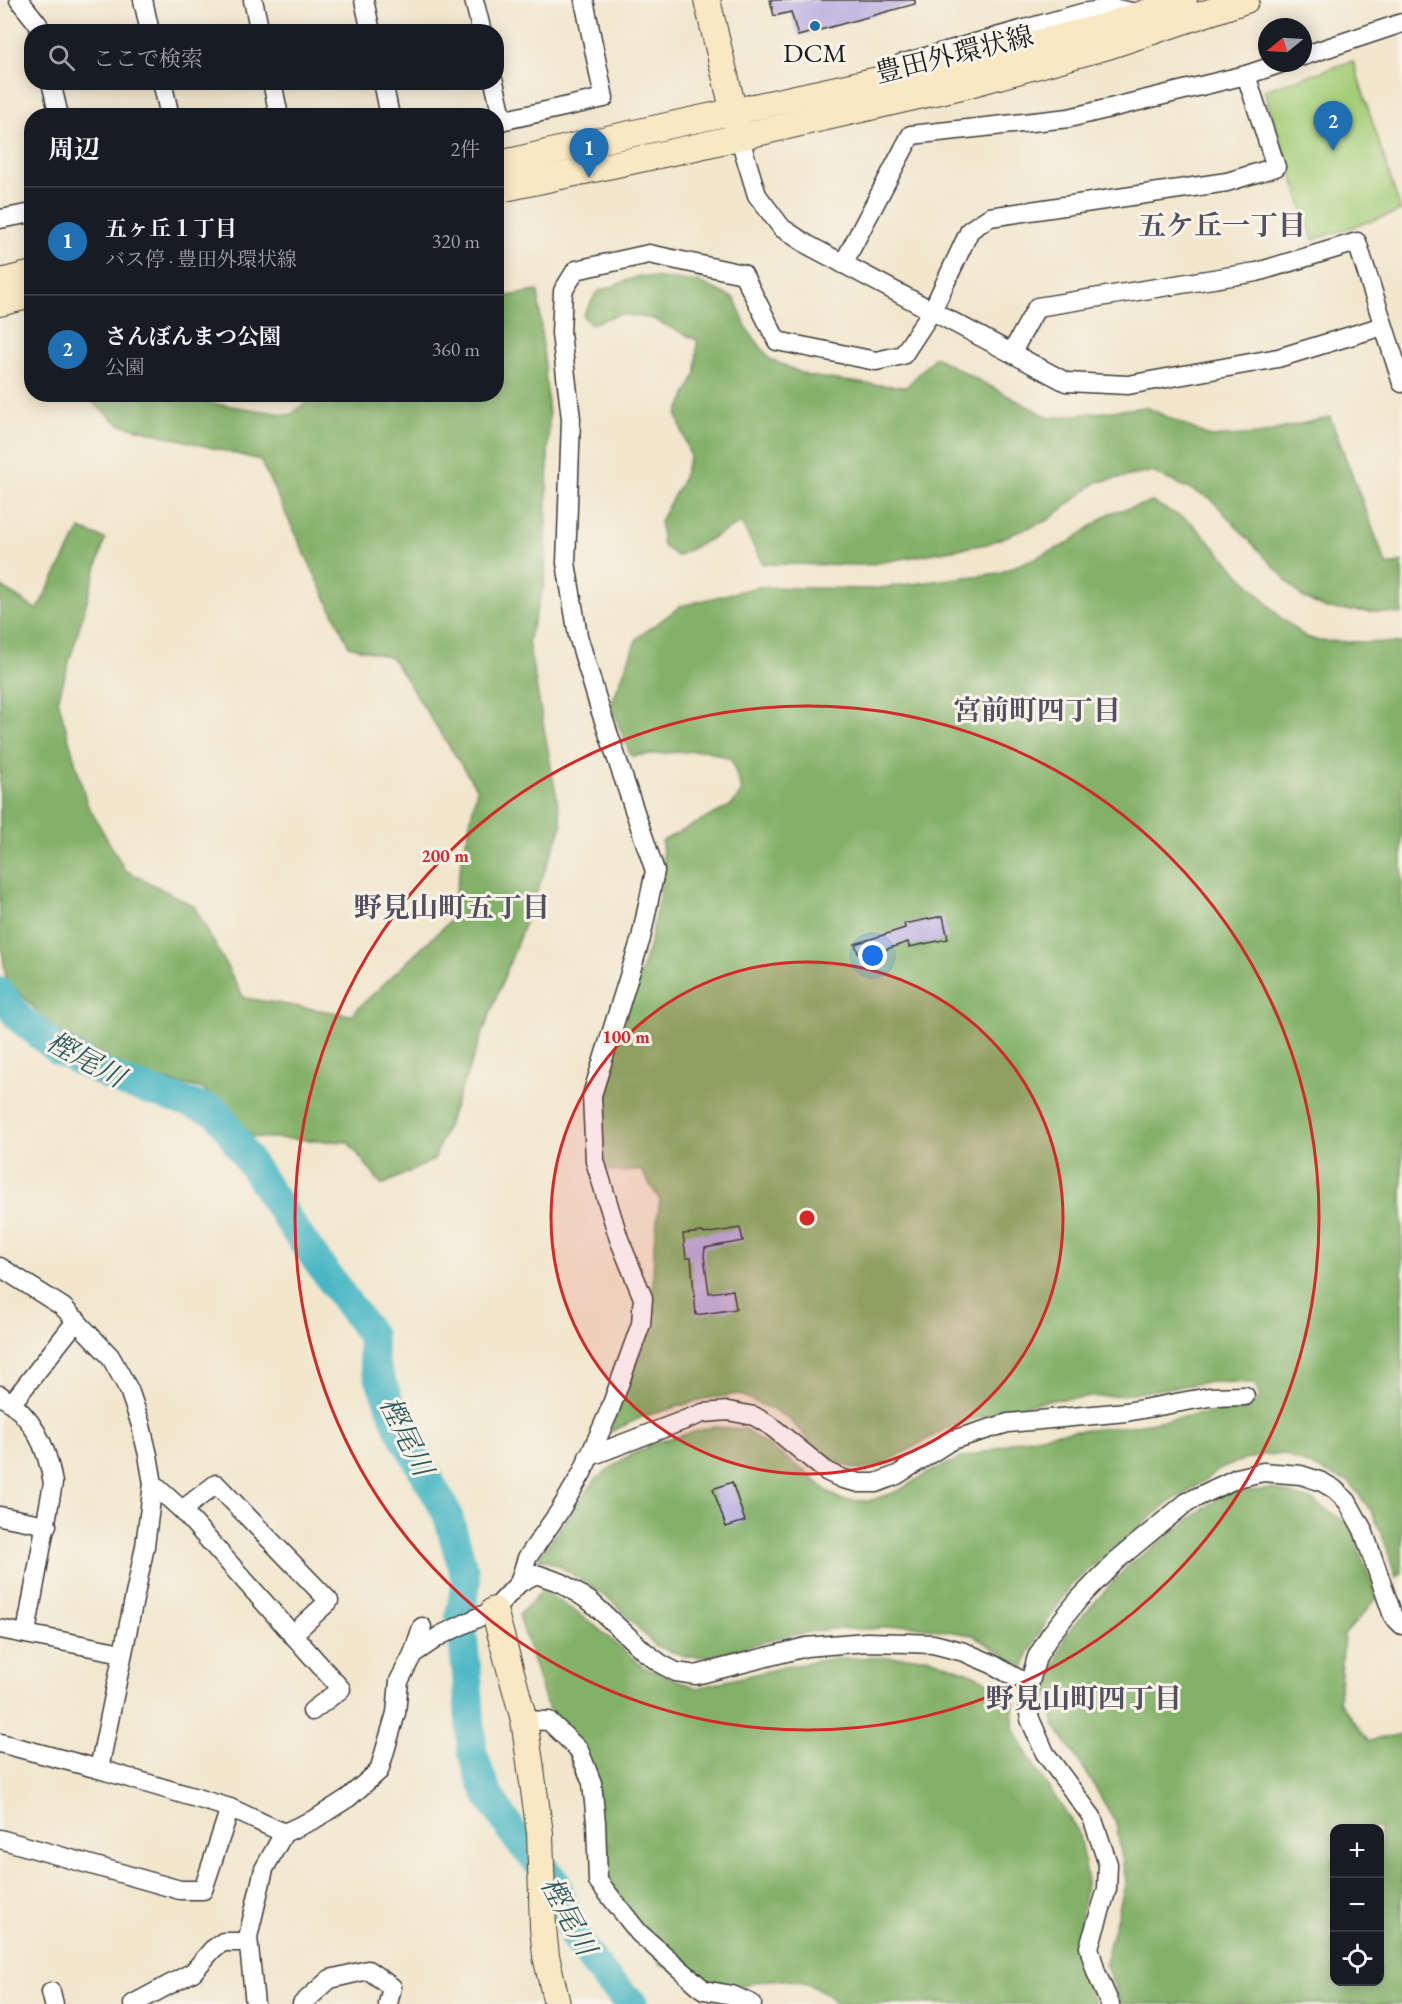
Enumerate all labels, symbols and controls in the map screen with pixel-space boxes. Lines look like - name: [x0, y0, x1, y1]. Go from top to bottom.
- street label: 豊田外環状線: [871, 17, 1037, 91]
- north arrow: [1258, 18, 1312, 72]
- marker: DCM: [808, 19, 822, 33]
- search box: [24, 24, 504, 90]
- place label: DCM: [783, 35, 847, 70]
- icon: search: [45, 41, 78, 74]
- text: ここで検索: [93, 44, 203, 73]
- pin: 2: [1314, 102, 1352, 151]
- pin: 1: [570, 128, 608, 178]
- text: 周辺: [48, 132, 100, 166]
- text: 2件: [450, 136, 480, 162]
- district label: 五ケ丘一丁目: [1138, 207, 1306, 243]
- text: 五ヶ丘１丁目: [105, 214, 237, 243]
- text: 1: [62, 228, 73, 254]
- text: 320 m: [432, 228, 480, 254]
- text: バス停 · 豊田外環状線: [105, 246, 297, 272]
- text: さんぼんまつ公園: [105, 322, 281, 351]
- text: 2: [62, 336, 73, 362]
- text: 360 m: [432, 336, 480, 362]
- text: 公園: [105, 354, 145, 380]
- district label: 宮前町四丁目: [953, 692, 1121, 728]
- text: 200 m: [421, 844, 469, 867]
- district label: 野見山町五丁目: [354, 889, 550, 925]
- your location: [858, 941, 887, 970]
- water label: 樫尾川: [41, 1023, 134, 1097]
- text: 100 m: [602, 1025, 650, 1048]
- centre of rings: [797, 1208, 817, 1228]
- water label: 樫尾川: [372, 1390, 443, 1484]
- district label: 野見山町四丁目: [986, 1680, 1182, 1716]
- map controls: [1330, 1824, 1384, 1986]
- button: +: [1330, 1824, 1384, 1878]
- water label: 樫尾川: [533, 1870, 606, 1964]
- button: −: [1330, 1878, 1384, 1932]
- button: locate: [1330, 1932, 1384, 1986]

